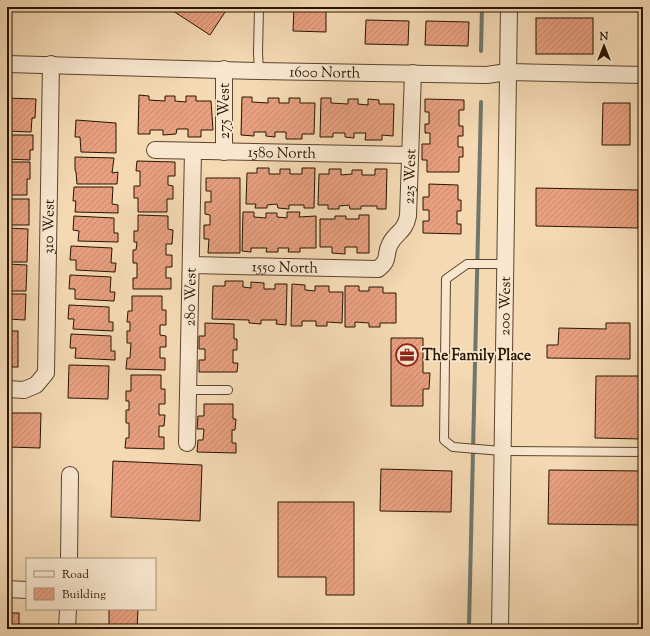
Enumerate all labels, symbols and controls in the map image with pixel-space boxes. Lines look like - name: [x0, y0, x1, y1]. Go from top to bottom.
- north arrow: [584, 26, 624, 66]
- text: N: [599, 29, 609, 45]
- street label: 1600 North: [289, 63, 361, 85]
- street label: 275 West: [215, 83, 236, 139]
- street label: 1580 North: [248, 143, 317, 165]
- street label: 225 West: [399, 148, 422, 205]
- street label: 310 West: [39, 199, 61, 255]
- street label: 1550 North: [252, 257, 318, 280]
- street label: 280 West: [180, 267, 203, 327]
- street label: 200 West: [495, 276, 517, 336]
- office icon: The Family Place: [394, 342, 420, 368]
- place label: The Family Place: [422, 346, 531, 367]
- legend: [26, 558, 156, 610]
- text: Road: [62, 566, 89, 584]
- text: Building: [62, 586, 106, 604]

